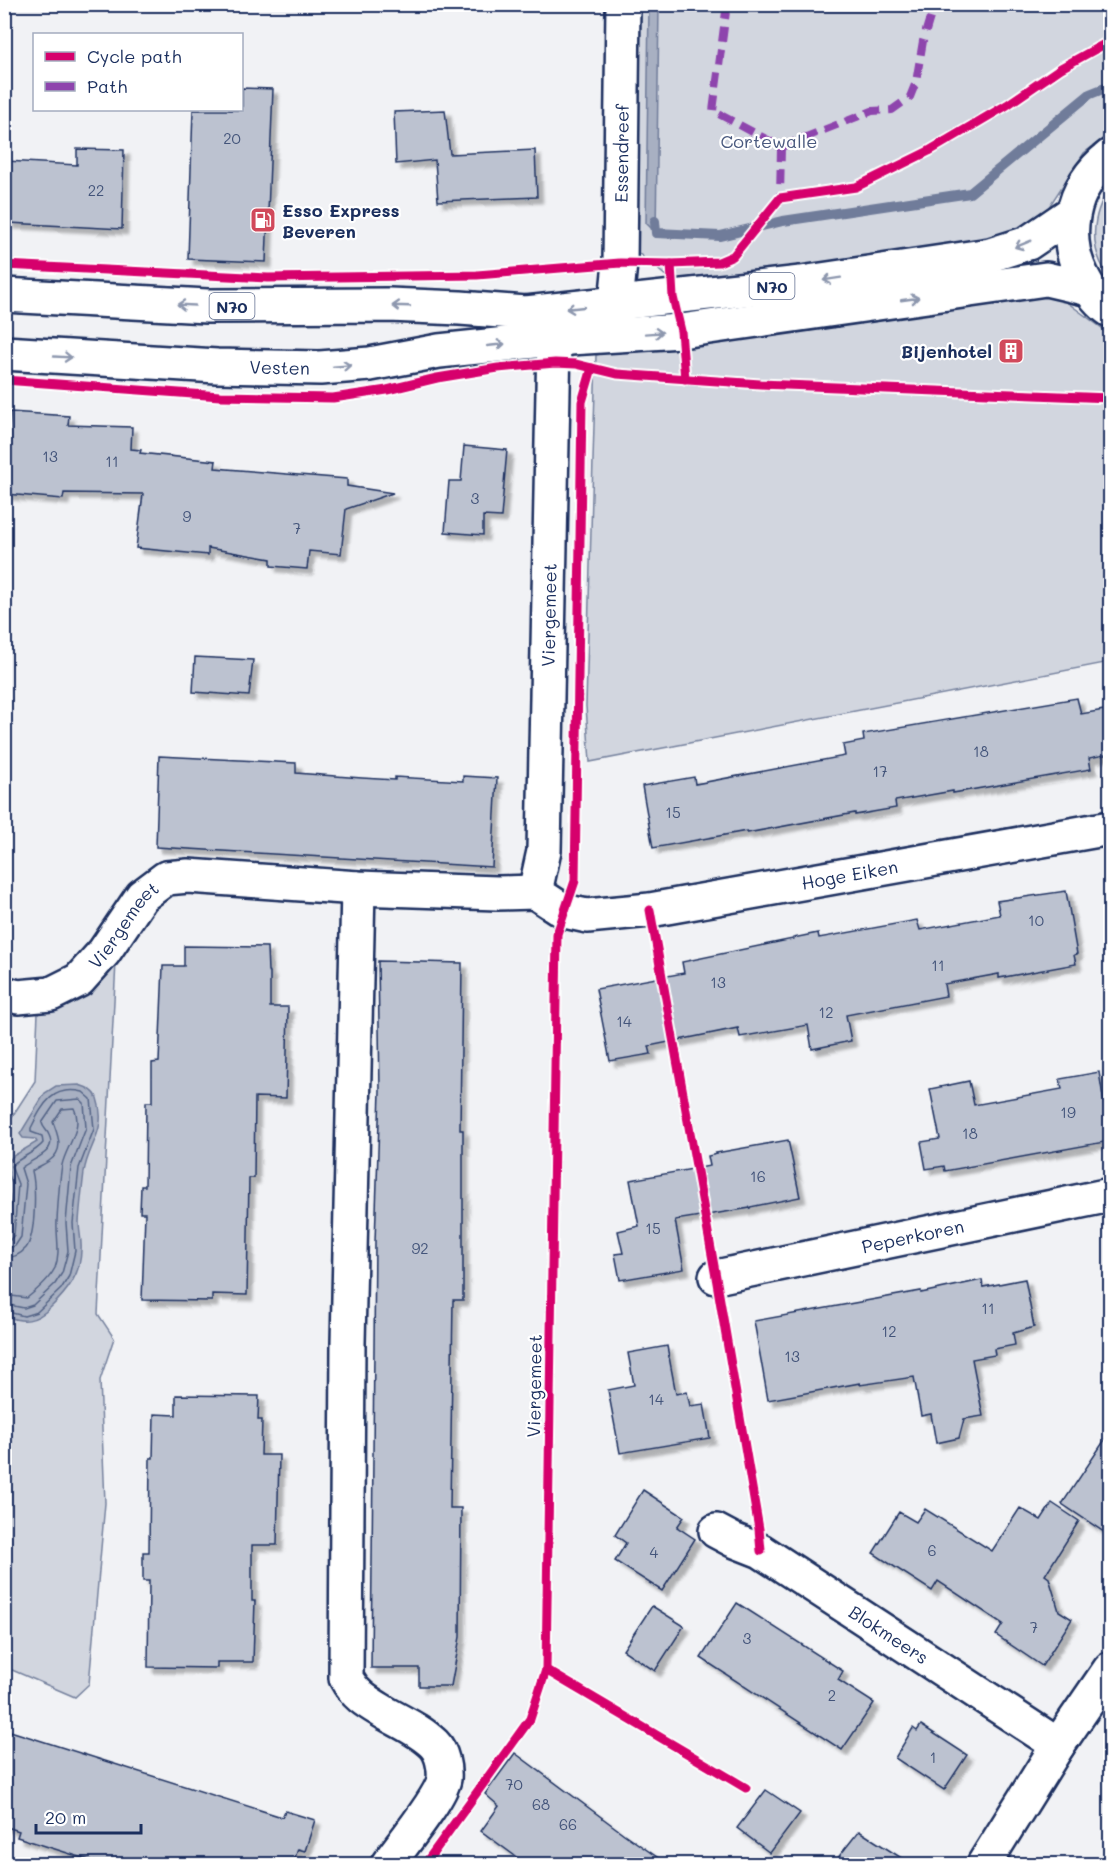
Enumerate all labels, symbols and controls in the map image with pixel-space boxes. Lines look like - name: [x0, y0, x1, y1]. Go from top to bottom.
- legend: [33, 33, 243, 111]
- text: Cycle path: [87, 44, 182, 68]
- text: Path: [87, 74, 127, 98]
- street label: Essendreef: [609, 103, 634, 203]
- house number: 20: [223, 128, 241, 148]
- park label: Cortewalle: [721, 129, 817, 153]
- house number: 22: [88, 180, 104, 200]
- place label: Esso Express Beveren: [282, 198, 400, 243]
- fuel station icon: Esso Express Beveren: [248, 205, 278, 235]
- one-way arrow: [1014, 239, 1033, 250]
- road number: N70: [750, 273, 794, 299]
- one-way arrow: [822, 273, 842, 284]
- road number: N70: [210, 293, 254, 319]
- one-way arrow: [900, 294, 919, 305]
- one-way arrow: [176, 299, 196, 310]
- one-way arrow: [392, 300, 412, 311]
- one-way arrow: [566, 303, 586, 314]
- one-way arrow: [644, 327, 664, 338]
- building icon: Bijenhotel: [996, 336, 1026, 366]
- one-way arrow: [486, 339, 506, 350]
- place label: Bijenhotel: [901, 339, 992, 363]
- one-way arrow: [52, 351, 72, 362]
- street label: Vesten: [249, 355, 310, 380]
- one-way arrow: [331, 360, 351, 371]
- house number: 13: [42, 446, 58, 466]
- house number: 11: [105, 451, 119, 471]
- house number: 3: [471, 488, 480, 508]
- house number: 9: [183, 506, 192, 526]
- house number: 7: [293, 518, 301, 538]
- street label: Viergemeet: [536, 563, 562, 667]
- house number: 18: [973, 741, 989, 761]
- house number: 17: [872, 761, 888, 781]
- house number: 15: [665, 802, 681, 822]
- street label: Hoge Eiken: [799, 854, 900, 895]
- street label: Viergemeet: [83, 876, 163, 974]
- house number: 10: [1028, 910, 1044, 930]
- house number: 11: [931, 955, 945, 975]
- house number: 13: [710, 972, 726, 992]
- house number: 12: [818, 1002, 834, 1022]
- house number: 14: [616, 1011, 632, 1031]
- house number: 19: [1060, 1102, 1076, 1122]
- house number: 18: [962, 1123, 978, 1143]
- house number: 16: [750, 1166, 766, 1186]
- street label: Peperkoren: [859, 1214, 966, 1258]
- house number: 15: [645, 1218, 661, 1238]
- house number: 92: [411, 1238, 429, 1258]
- house number: 11: [981, 1298, 995, 1318]
- house number: 12: [881, 1321, 897, 1341]
- street label: Viergemeet: [521, 1334, 547, 1438]
- house number: 13: [784, 1346, 800, 1366]
- house number: 14: [648, 1389, 664, 1409]
- house number: 6: [927, 1540, 937, 1560]
- house number: 4: [650, 1542, 659, 1562]
- street label: Blokmeers: [844, 1600, 933, 1669]
- house number: 7: [1030, 1617, 1038, 1637]
- house number: 3: [743, 1628, 752, 1648]
- house number: 2: [828, 1685, 836, 1705]
- house number: 1: [930, 1747, 936, 1767]
- house number: 70: [505, 1774, 523, 1794]
- house number: 68: [532, 1794, 550, 1814]
- scale bar: [36, 1797, 141, 1835]
- text: 20 m: [45, 1805, 86, 1829]
- house number: 66: [559, 1814, 577, 1834]

